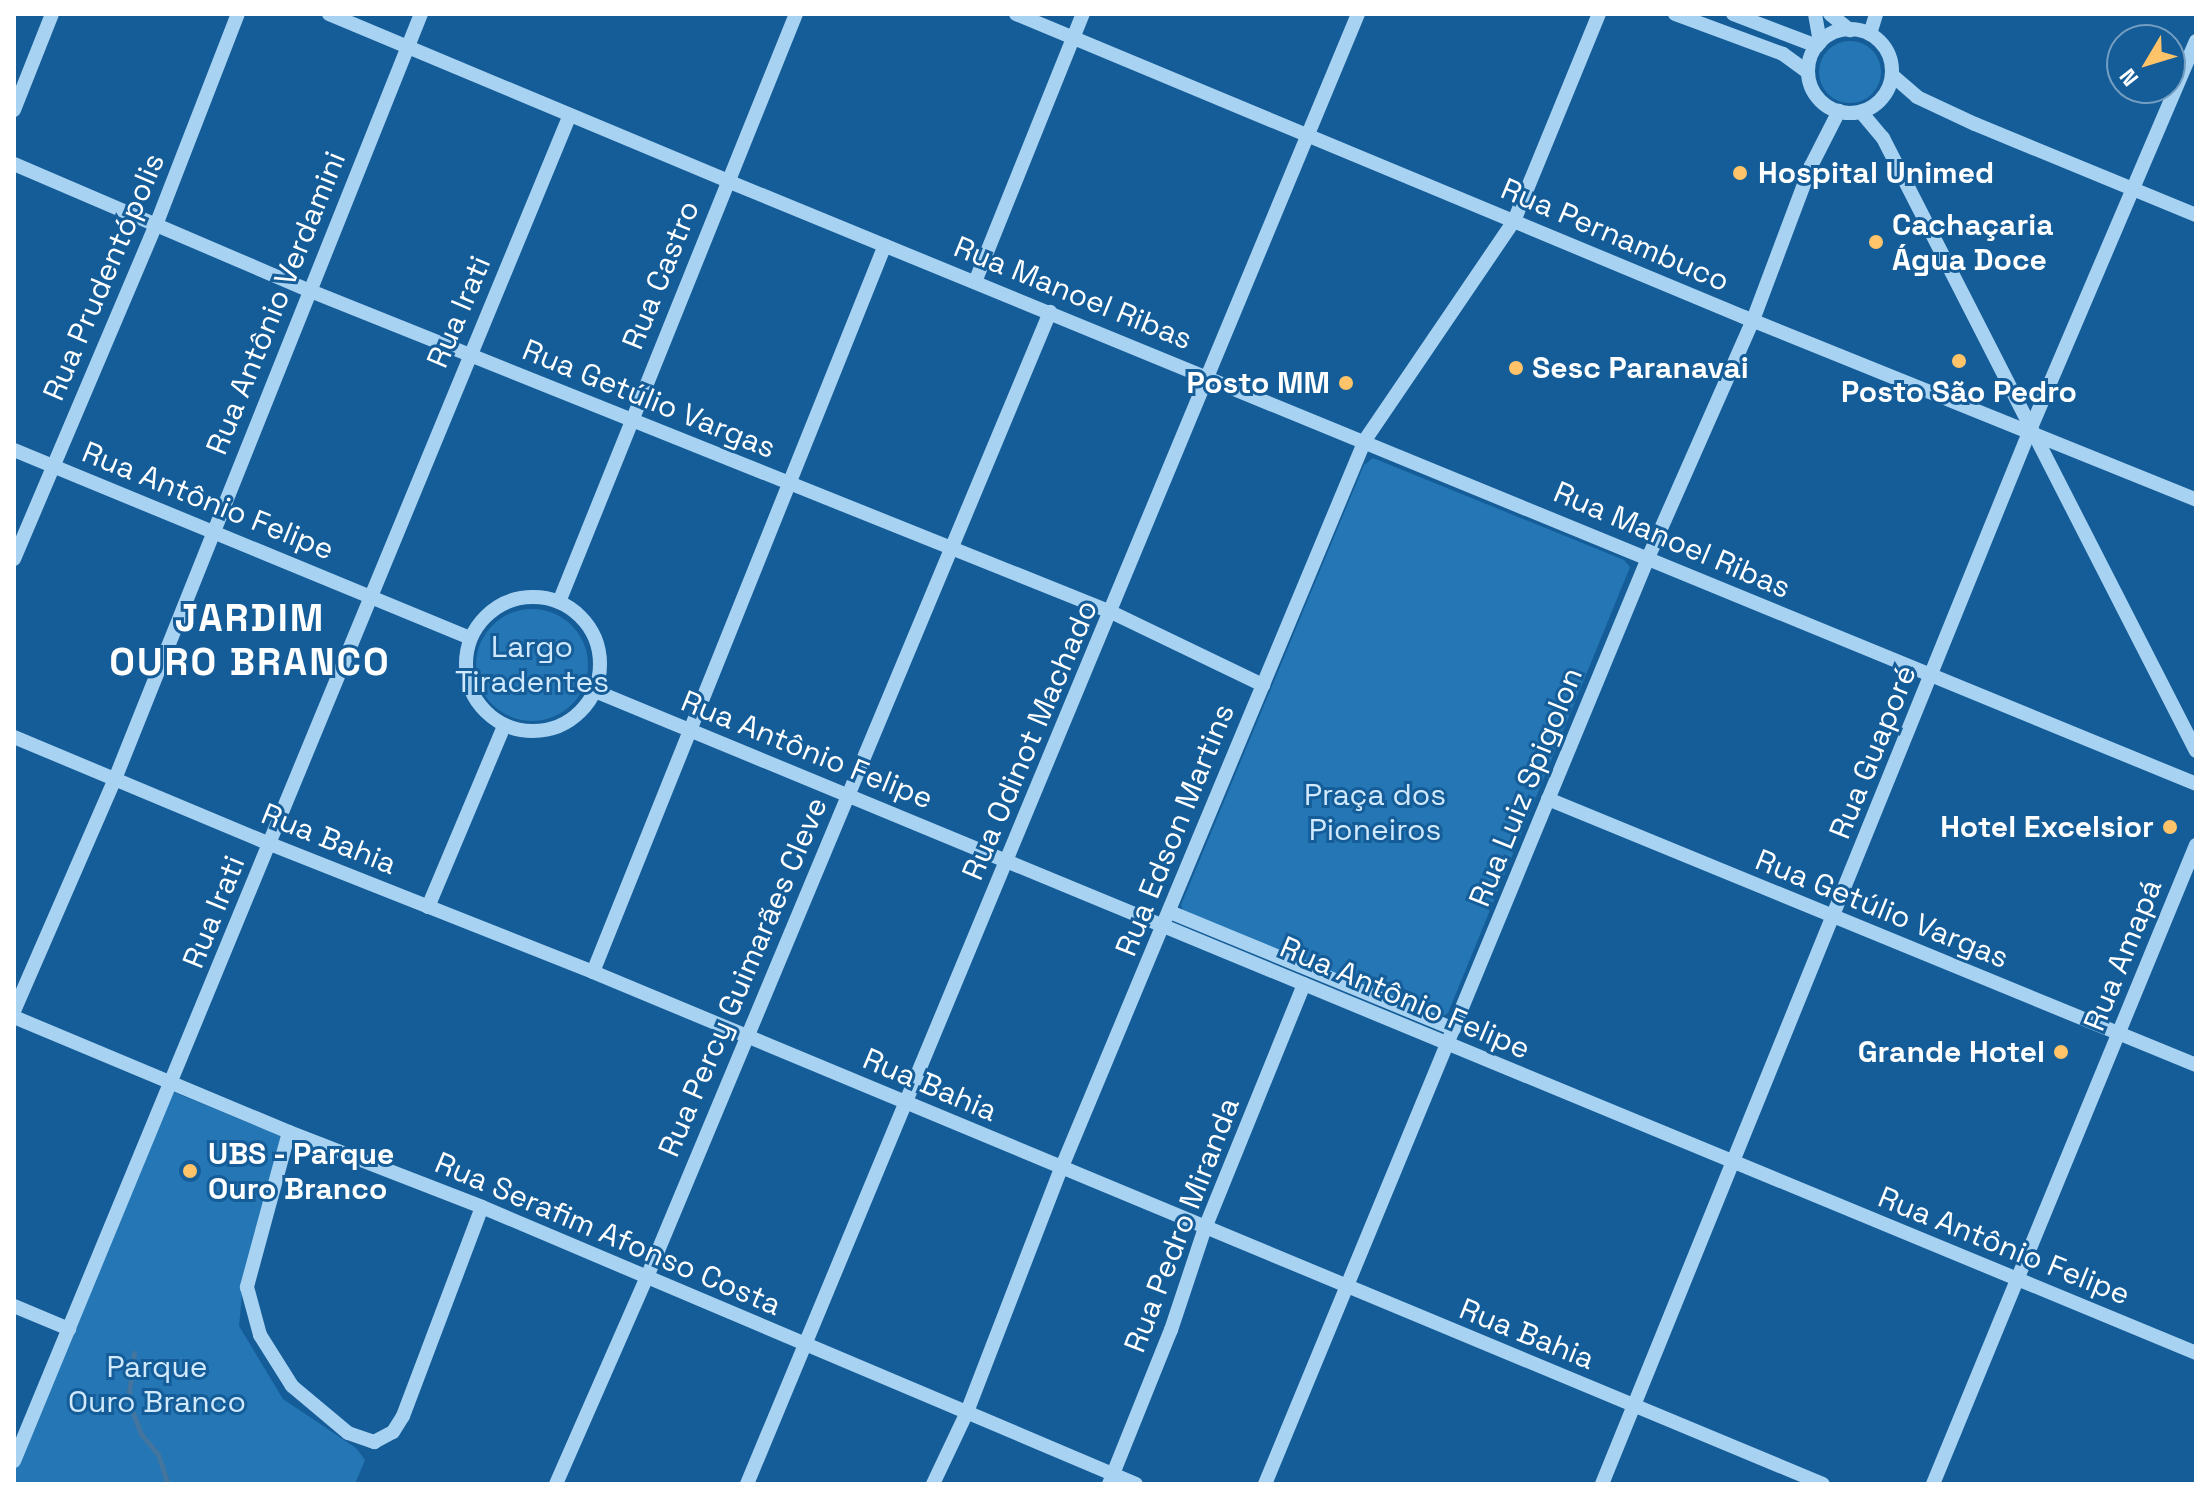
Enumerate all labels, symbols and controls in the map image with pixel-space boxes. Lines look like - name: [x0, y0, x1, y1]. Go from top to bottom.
- north arrow: [2106, 24, 2186, 104]
- text: N: [2113, 63, 2144, 92]
- street label: Rua Antônio Verdamini: [199, 146, 353, 460]
- street label: Rua Prudentópolis: [36, 148, 172, 406]
- place label: Hospital Unimed: [1758, 155, 1994, 191]
- marker: Hospital Unimed: [1729, 162, 1751, 184]
- street label: Rua Pernambuco: [1495, 171, 1735, 299]
- street label: Rua Castro: [615, 195, 707, 355]
- place label: Cachaçaria Água Doce: [1892, 207, 2054, 278]
- street label: Rua Manoel Ribas: [949, 229, 1197, 357]
- marker: Cachaçaria Água Doce: [1867, 233, 1885, 251]
- street label: Rua Irati: [419, 251, 499, 373]
- street label: Rua Getúlio Vargas: [517, 332, 781, 466]
- place label: Sesc Paranavai: [1532, 350, 1749, 386]
- marker: Posto São Pedro: [1950, 352, 1968, 370]
- marker: Sesc Paranavai: [1507, 359, 1525, 377]
- place label: Posto MM: [1186, 365, 1330, 401]
- marker: Posto MM: [1337, 374, 1355, 392]
- place label: Posto São Pedro: [1841, 374, 2077, 410]
- street label: Rua Antônio Felipe: [77, 434, 339, 568]
- street label: Rua Manoel Ribas: [1548, 474, 1796, 606]
- street label: Rua Odinot Machado: [955, 595, 1105, 885]
- district label: JARDIM OURO BRANCO: [109, 596, 391, 686]
- park label: Largo Tiradentes: [455, 629, 609, 700]
- street label: Rua Guaporé: [1822, 660, 1924, 844]
- street label: Rua Luiz Spigolon: [1462, 662, 1590, 912]
- street label: Rua Antônio Felipe: [676, 683, 938, 817]
- street label: Rua Edson Martins: [1108, 699, 1242, 961]
- park label: Praça dos Pioneiros: [1304, 777, 1446, 848]
- street label: Rua Percy Guimarães Cleve: [651, 792, 835, 1162]
- street label: Rua Bahia: [256, 796, 402, 882]
- place label: Hotel Excelsior: [1940, 809, 2154, 845]
- marker: Hotel Excelsior: [2161, 818, 2179, 836]
- street label: Rua Getúlio Vargas: [1750, 842, 2014, 976]
- street label: Rua Irati: [175, 851, 253, 973]
- street label: Rua Amapá: [2076, 874, 2170, 1036]
- street label: Rua Antônio Felipe: [1274, 929, 1536, 1067]
- place label: Grande Hotel: [1858, 1034, 2045, 1070]
- street label: Rua Bahia: [857, 1041, 1003, 1129]
- marker: Grande Hotel: [2052, 1043, 2070, 1061]
- street label: Rua Pedro Miranda: [1117, 1092, 1247, 1358]
- place label: UBS - Parque Ouro Branco: [208, 1136, 396, 1206]
- street label: Rua Serafim Afonso Costa: [429, 1145, 787, 1323]
- marker: UBS - Parque Ouro Branco: [179, 1160, 201, 1182]
- street label: Rua Antônio Felipe: [1873, 1179, 2135, 1313]
- street label: Rua Bahia: [1454, 1291, 1600, 1377]
- park label: Parque Ouro Branco: [68, 1349, 246, 1420]

